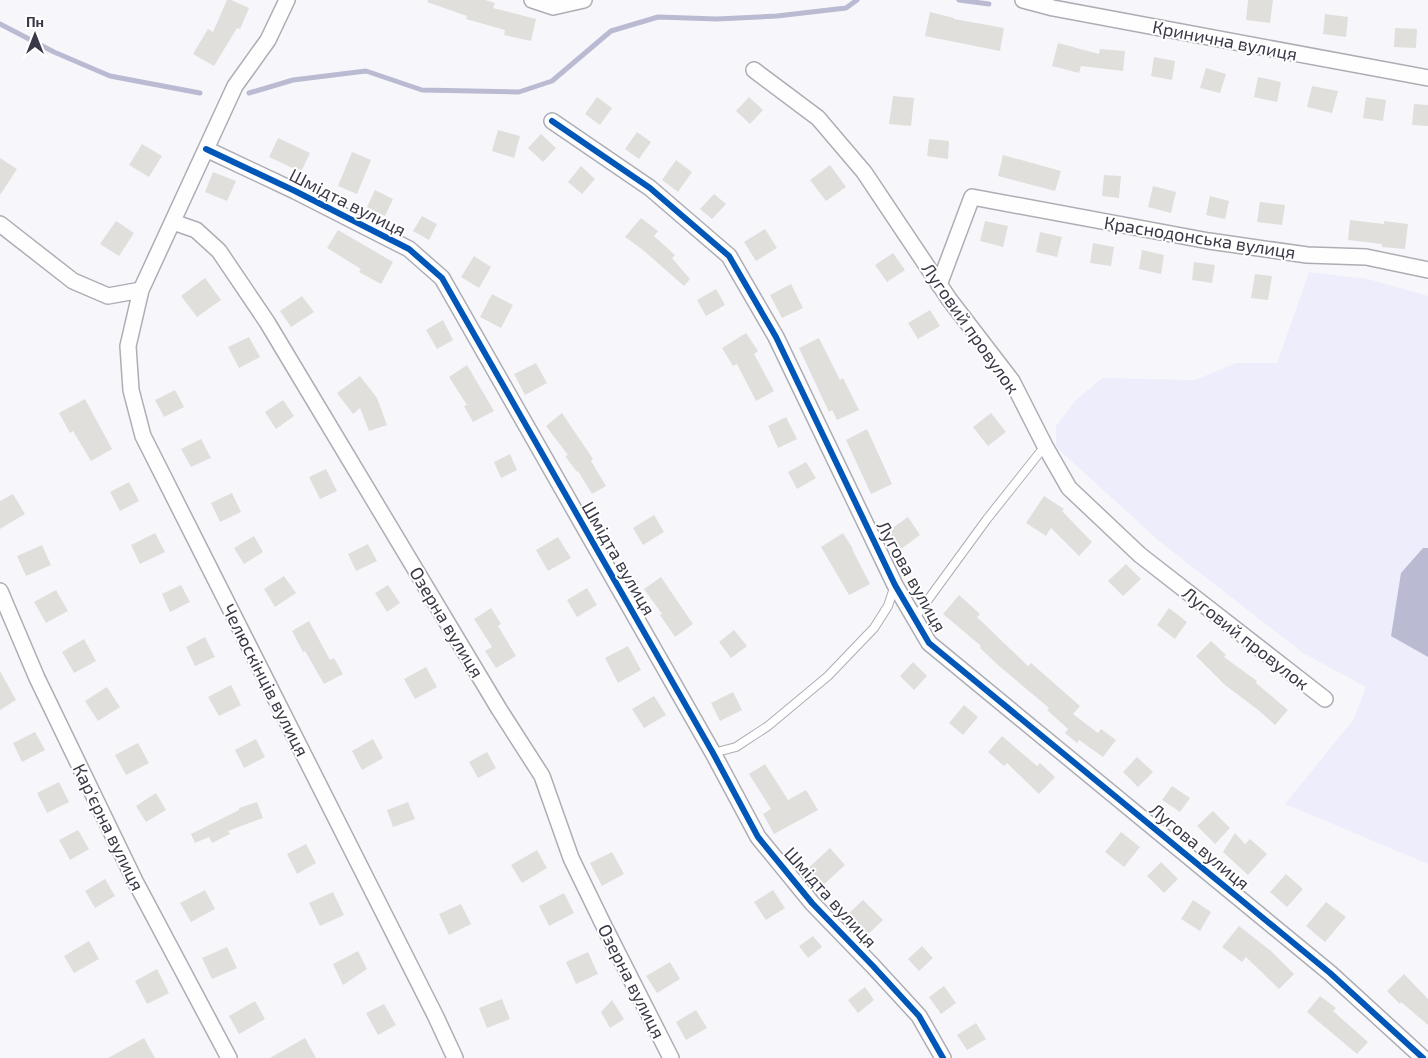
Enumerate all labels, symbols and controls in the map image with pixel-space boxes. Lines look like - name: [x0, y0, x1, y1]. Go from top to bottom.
- north arrow: [10, 10, 60, 60]
- text: Пн: [26, 13, 44, 30]
- street label: Кринична вулиця: [1151, 15, 1299, 65]
- street label: Шмідта вулиця: [286, 163, 410, 241]
- street label: Краснодонська вулиця: [1103, 211, 1297, 263]
- street label: Луговий провулок: [918, 258, 1025, 398]
- street label: Шмідта вулиця: [578, 497, 660, 619]
- street label: Лугова вулиця: [872, 517, 952, 635]
- street label: Озерна вулиця: [405, 563, 489, 681]
- street label: Луговий провулок: [1178, 582, 1314, 695]
- street label: Челюскінців вулиця: [218, 600, 314, 760]
- street label: Кар'єрна вулиця: [69, 760, 149, 894]
- street label: Лугова вулиця: [1146, 798, 1254, 894]
- street label: Шмідта вулиця: [780, 842, 882, 952]
- street label: Озерна вулиця: [594, 920, 670, 1042]

